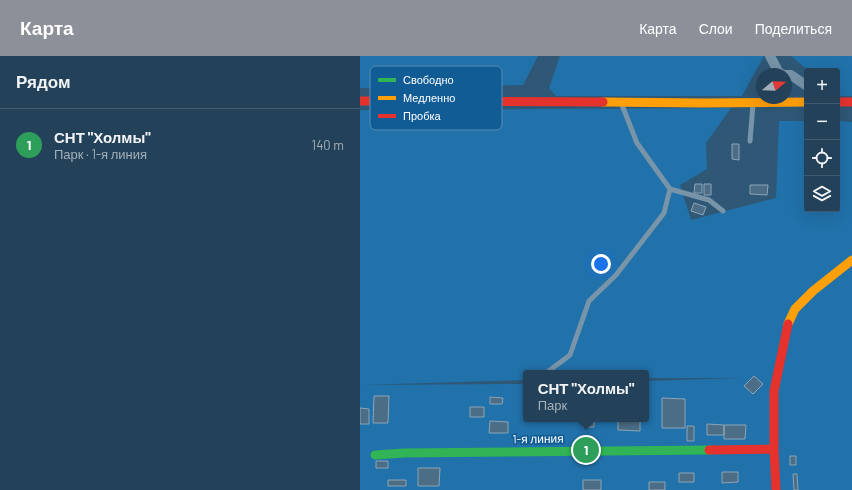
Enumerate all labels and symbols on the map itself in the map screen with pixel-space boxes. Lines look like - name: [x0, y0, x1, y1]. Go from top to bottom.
- legend: [370, 66, 502, 130]
- north arrow: [756, 68, 792, 104]
- text: Свободно: [403, 73, 454, 86]
- text: Медленно: [403, 91, 455, 104]
- text: Пробка: [403, 109, 441, 122]
- your location: [591, 254, 611, 274]
- street label: 1-я линия: [512, 431, 564, 445]
- pin: 1: [573, 435, 599, 465]

